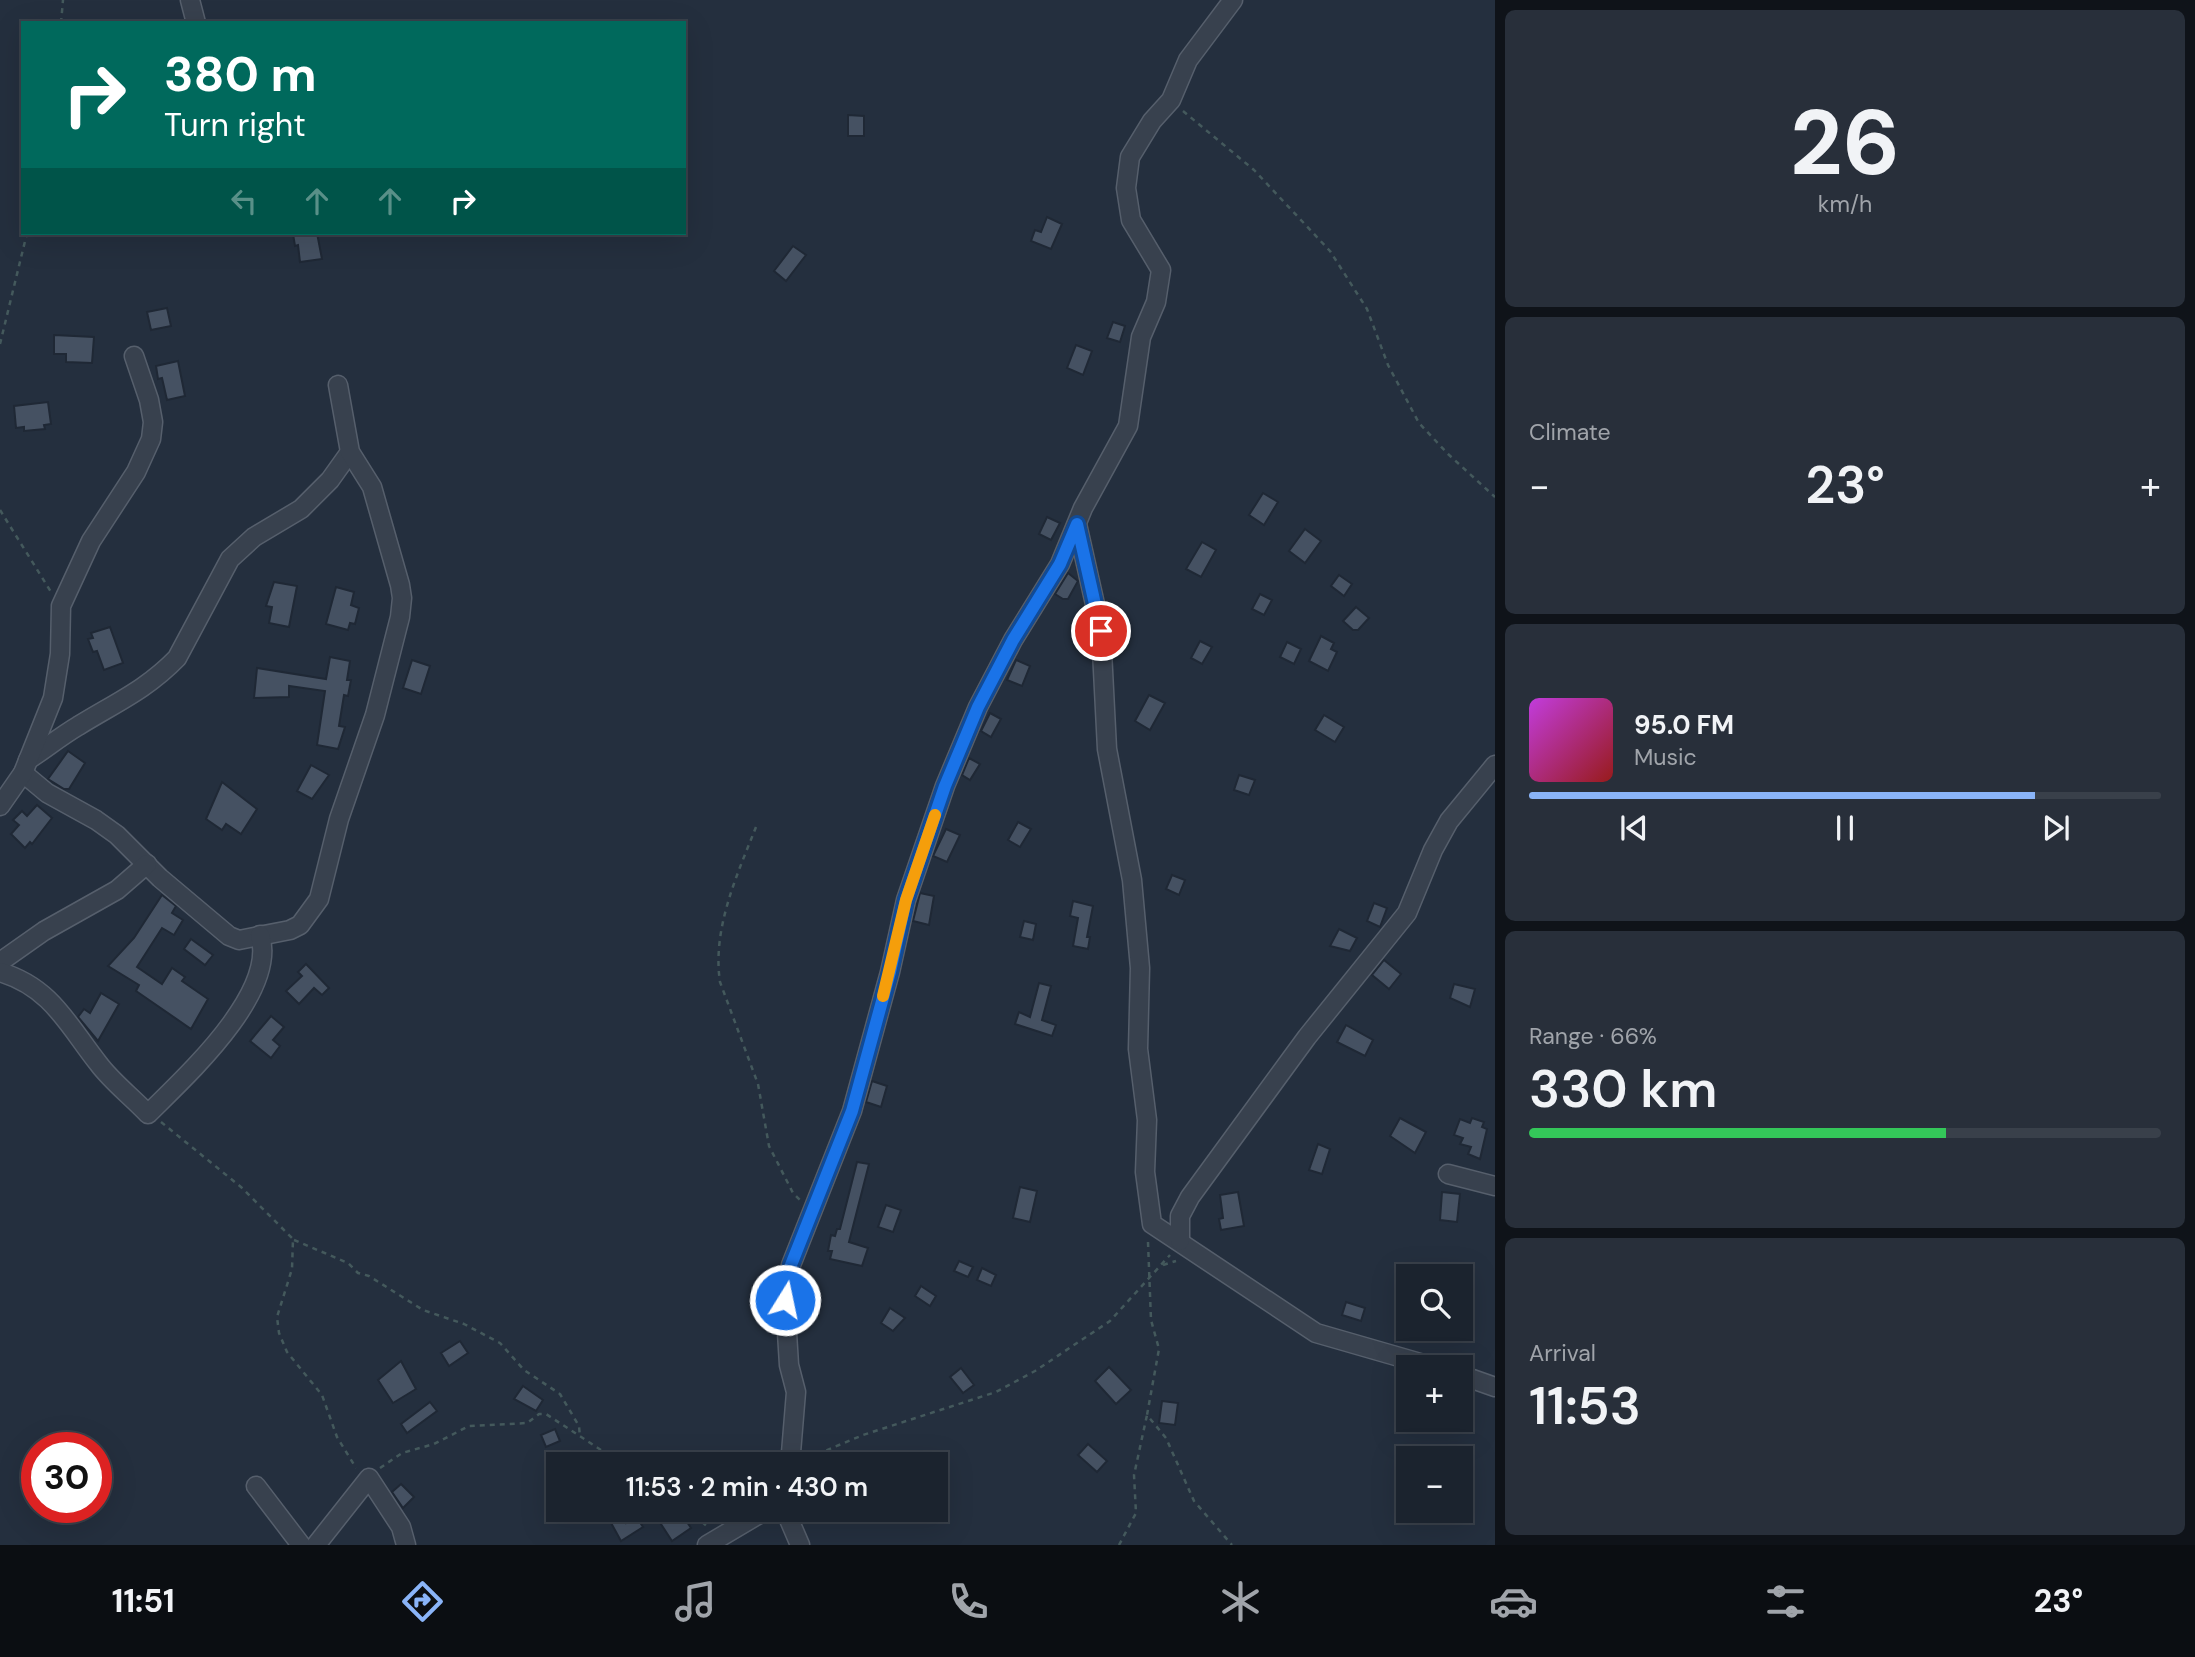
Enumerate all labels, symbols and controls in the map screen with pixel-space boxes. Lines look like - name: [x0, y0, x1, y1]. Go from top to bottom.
- text: 380 m: [164, 42, 317, 106]
- icon: right: [49, 49, 140, 140]
- text: 26: [1790, 84, 1900, 202]
- text: Turn right: [164, 104, 306, 146]
- icon: left: [225, 182, 263, 220]
- icon: ahead: [298, 182, 336, 220]
- icon: ahead: [371, 182, 409, 220]
- icon: right: [444, 182, 482, 220]
- text: km/h: [1818, 189, 1872, 219]
- text: Climate: [1529, 417, 1611, 447]
- text: 23°: [1805, 451, 1885, 519]
- text: −: [1529, 461, 1550, 511]
- text: +: [2140, 461, 2161, 511]
- pin: [1071, 601, 1131, 661]
- icon: arrive: [1082, 612, 1120, 650]
- text: 95.0 FM: [1634, 708, 1734, 742]
- text: Music: [1634, 742, 1697, 772]
- icon: previous: [1615, 809, 1653, 847]
- icon: pause: [1826, 809, 1864, 847]
- icon: next: [2037, 809, 2075, 847]
- text: Range · 66%: [1529, 1021, 1657, 1051]
- text: 330 km: [1529, 1055, 1717, 1123]
- position arrow: [748, 1263, 822, 1337]
- map controls: [1396, 1264, 1473, 1523]
- button: search: [1396, 1264, 1473, 1341]
- text: Arrival: [1529, 1338, 1596, 1368]
- button: +: [1396, 1355, 1473, 1432]
- text: 11:53: [1529, 1372, 1641, 1440]
- speed limit sign: 30: [21, 1432, 112, 1523]
- button: −: [1396, 1446, 1473, 1523]
- text: 11:53 · 2 min · 430 m: [626, 1470, 868, 1504]
- icon: directions: [398, 1577, 447, 1626]
- icon: music: [671, 1577, 720, 1626]
- icon: phone: [944, 1577, 993, 1626]
- icon: climate: [1216, 1577, 1265, 1626]
- icon: car: [1489, 1577, 1538, 1626]
- icon: filters: [1761, 1577, 1810, 1626]
- text: 11:51: [112, 1580, 175, 1622]
- text: 23°: [2034, 1580, 2083, 1622]

